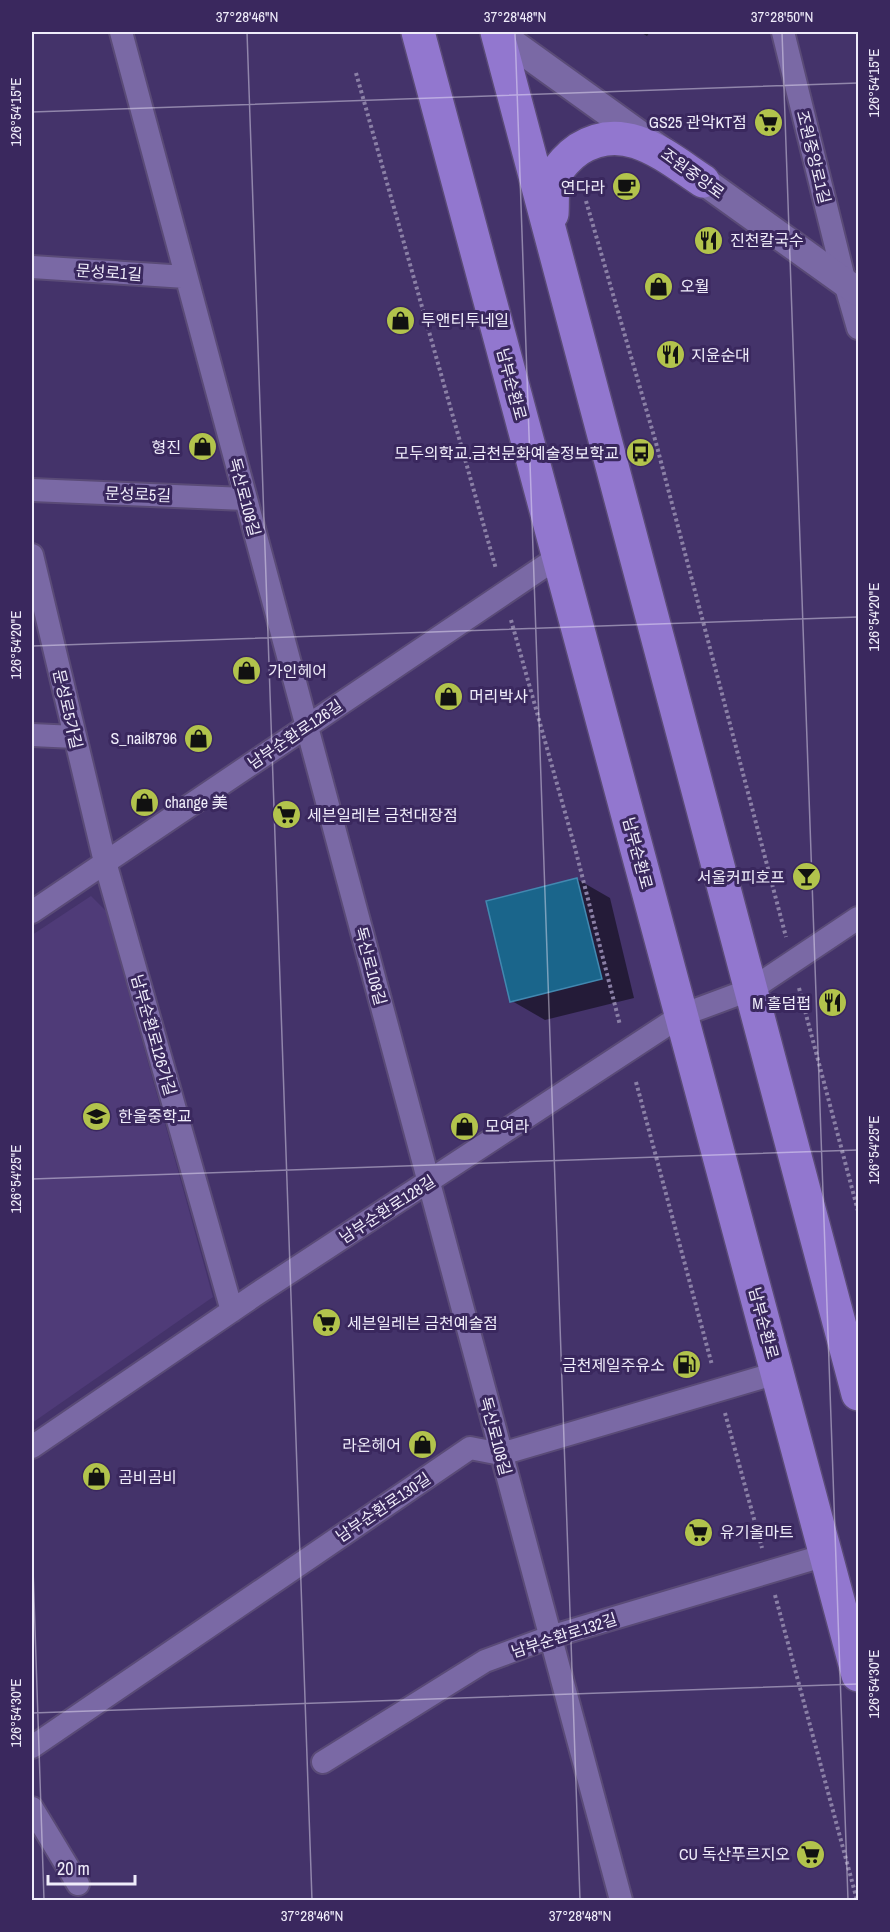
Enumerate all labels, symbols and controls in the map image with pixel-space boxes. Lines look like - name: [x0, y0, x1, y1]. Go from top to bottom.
- text: 37°28'46"N: [216, 6, 278, 27]
- text: 37°28'48"N: [484, 6, 546, 27]
- text: 37°28'50"N: [751, 6, 813, 27]
- text: 126°54'15"E: [863, 49, 884, 117]
- text: 126°54'15"E: [5, 78, 26, 146]
- supermarket icon: GS25 관악KT점: [752, 106, 784, 138]
- street label: 조원중앙로1길: [792, 108, 836, 206]
- place label: GS25 관악KT점: [649, 111, 747, 133]
- street label: 조원중앙로: [657, 142, 729, 204]
- cafe icon: 연다라: [610, 171, 642, 203]
- place label: 연다라: [561, 176, 605, 198]
- restaurant icon: 진천칼국수: [693, 224, 725, 256]
- place label: 진천칼국수: [730, 229, 804, 251]
- street label: 문성로1길: [75, 259, 143, 285]
- shop icon: 오월: [643, 270, 675, 302]
- place label: 오월: [680, 275, 709, 297]
- shop icon: 투앤티투네일: [384, 304, 416, 336]
- place label: 투앤티투네일: [421, 309, 509, 331]
- restaurant icon: 지윤순대: [654, 339, 686, 371]
- place label: 지윤순대: [691, 344, 750, 366]
- street label: 남부순환로: [492, 346, 532, 423]
- shop icon: 형진: [186, 431, 218, 463]
- place label: 형진: [152, 436, 181, 458]
- bus stop icon: 모두의학교.금천문화예술정보학교: [624, 437, 656, 469]
- place label: 모두의학교.금천문화예술정보학교: [395, 442, 619, 464]
- street label: 독산로108길: [224, 455, 266, 539]
- street label: 문성로5길: [105, 482, 171, 506]
- text: 126°54'20"E: [863, 583, 884, 651]
- text: 126°54'20"E: [5, 611, 26, 679]
- shop icon: 가인헤어: [231, 655, 263, 687]
- place label: 가인헤어: [268, 660, 327, 682]
- street label: 문성로5가길: [48, 667, 88, 751]
- shop icon: 머리박사: [432, 680, 464, 712]
- place label: 머리박사: [469, 685, 528, 707]
- street label: 남부순환로126길: [243, 694, 347, 774]
- shop icon: S_nail8796: [182, 722, 214, 754]
- place label: S_nail8796: [111, 727, 177, 749]
- shop icon: change 美: [128, 786, 160, 818]
- place label: change 美: [165, 791, 228, 813]
- supermarket icon: 세븐일레븐 금천대장점: [270, 799, 302, 831]
- place label: 세븐일레븐 금천대장점: [307, 804, 458, 826]
- street label: 남부순환로: [618, 815, 658, 892]
- bar icon: 서울커피호프: [790, 861, 822, 893]
- place label: 서울커피호프: [697, 866, 785, 888]
- street label: 독산로108길: [350, 924, 392, 1008]
- street label: 남부순환로126가길: [126, 972, 182, 1098]
- restaurant icon: M 홀덤펍: [816, 987, 848, 1019]
- place label: M 홀덤펍: [752, 992, 811, 1014]
- school or university icon: 한울중학교: [81, 1100, 113, 1132]
- place label: 한울중학교: [118, 1105, 192, 1127]
- shop icon: 모여라: [448, 1110, 480, 1142]
- place label: 모여라: [485, 1115, 529, 1137]
- text: 126°54'25"E: [863, 1116, 884, 1184]
- text: 126°54'25"E: [5, 1145, 26, 1213]
- street label: 남부순환로128길: [335, 1170, 439, 1248]
- street label: 남부순환로: [744, 1285, 784, 1362]
- supermarket icon: 세븐일레븐 금천예술점: [310, 1307, 342, 1339]
- place label: 세븐일레븐 금천예술점: [347, 1312, 498, 1334]
- fuel station icon: 금천제일주유소: [670, 1349, 702, 1381]
- place label: 금천제일주유소: [562, 1354, 665, 1376]
- street label: 독산로108길: [475, 1394, 517, 1478]
- shop icon: 라온헤어: [406, 1429, 438, 1461]
- place label: 라온헤어: [342, 1434, 401, 1456]
- shop icon: 곰비곰비: [81, 1461, 113, 1493]
- place label: 곰비곰비: [118, 1466, 177, 1488]
- street label: 남부순환로130길: [331, 1467, 435, 1547]
- supermarket icon: 유기올마트: [683, 1516, 715, 1548]
- place label: 유기올마트: [720, 1521, 794, 1543]
- street label: 남부순환로132길: [508, 1608, 620, 1662]
- text: 126°54'30"E: [863, 1650, 884, 1718]
- text: 126°54'30"E: [5, 1679, 26, 1747]
- supermarket icon: CU 독산푸르지오: [795, 1838, 827, 1870]
- place label: CU 독산푸르지오: [679, 1843, 790, 1865]
- scale bar: [48, 1848, 135, 1886]
- text: 20 m: [57, 1856, 90, 1881]
- text: 37°28'46"N: [281, 1905, 343, 1926]
- text: 37°28'48"N: [549, 1905, 611, 1926]

